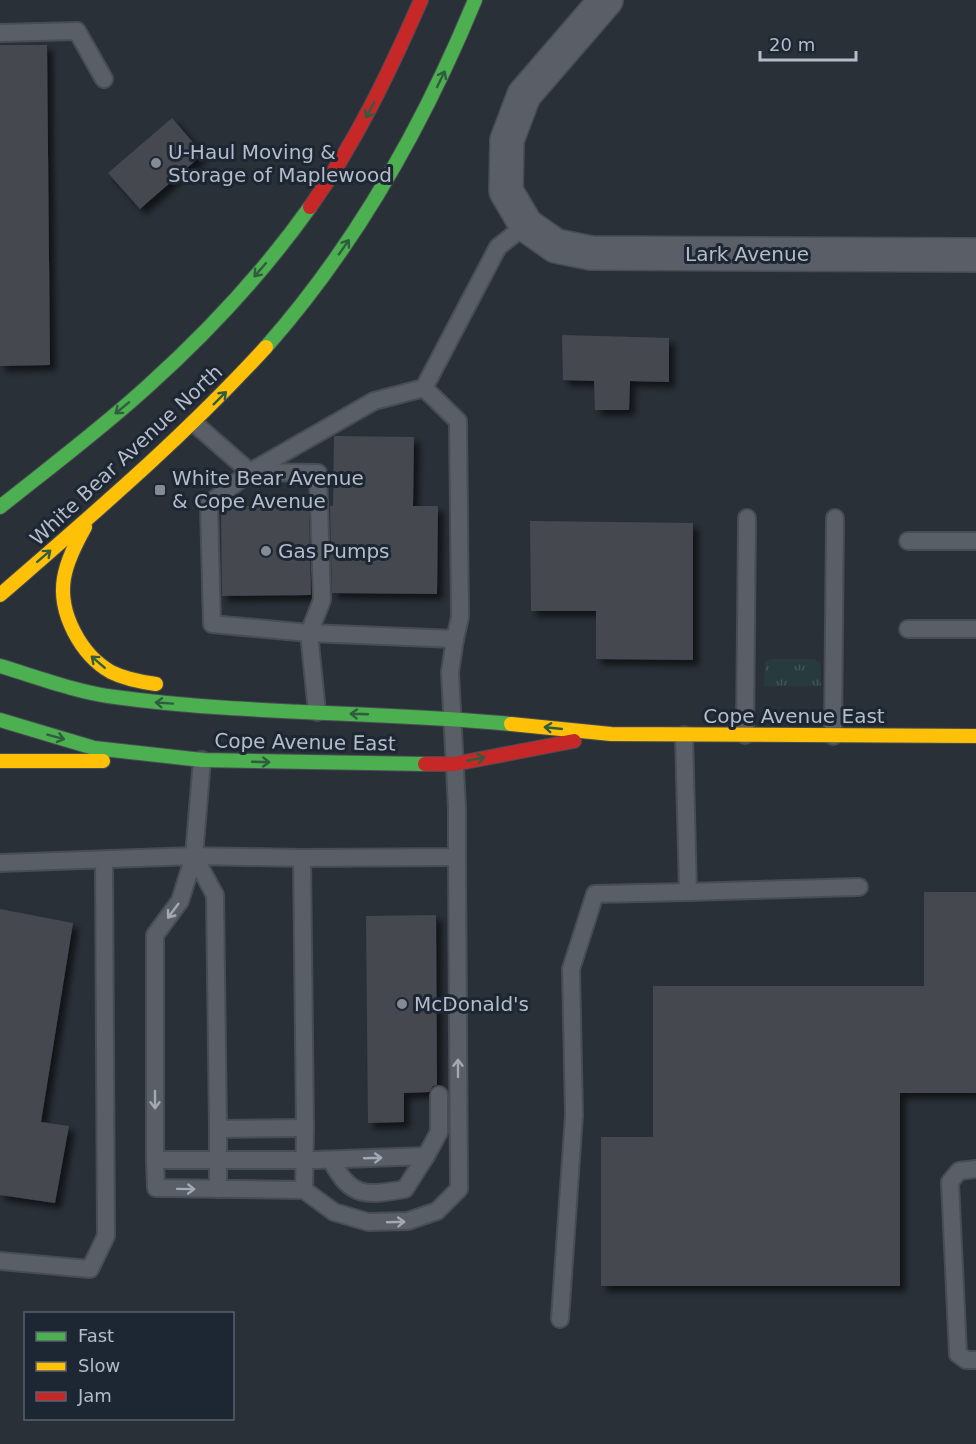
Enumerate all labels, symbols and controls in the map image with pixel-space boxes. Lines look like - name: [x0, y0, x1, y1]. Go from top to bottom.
- scale bar: [760, 24, 856, 62]
- text: 20 m: [769, 34, 815, 55]
- one-way arrow: [436, 70, 447, 88]
- one-way arrow: [364, 101, 376, 118]
- place label: U-Haul Moving & Storage of Maplewood: [168, 140, 392, 187]
- marker: U-Haul Moving & Storage of Maplewood: [149, 156, 163, 170]
- one-way arrow: [338, 240, 350, 256]
- street label: Lark Avenue: [685, 242, 809, 266]
- one-way arrow: [253, 262, 266, 278]
- street label: White Bear Avenue North: [25, 360, 227, 550]
- one-way arrow: [212, 390, 227, 405]
- one-way arrow: [114, 401, 130, 414]
- place label: White Bear Avenue & Cope Avenue: [172, 466, 364, 513]
- marker: White Bear Avenue & Cope Avenue: [153, 483, 167, 497]
- place label: Gas Pumps: [278, 539, 390, 563]
- marker: Gas Pumps: [259, 544, 273, 558]
- one-way arrow: [36, 549, 51, 563]
- one-way arrow: [91, 655, 106, 669]
- one-way arrow: [155, 697, 174, 708]
- street label: Cope Avenue East: [703, 704, 885, 728]
- one-way arrow: [349, 708, 369, 719]
- one-way arrow: [544, 722, 563, 733]
- street label: Cope Avenue East: [214, 728, 396, 756]
- one-way arrow: [46, 732, 65, 744]
- one-way arrow: [466, 754, 486, 765]
- one-way arrow: [250, 756, 270, 767]
- one-way arrow: [167, 902, 180, 918]
- place label: McDonald's: [414, 992, 529, 1016]
- marker: McDonald's: [395, 997, 409, 1011]
- one-way arrow: [452, 1059, 464, 1079]
- one-way arrow: [149, 1089, 161, 1109]
- one-way arrow: [363, 1152, 383, 1164]
- one-way arrow: [175, 1183, 195, 1194]
- one-way arrow: [385, 1216, 405, 1227]
- legend: [24, 1312, 234, 1420]
- text: Fast: [78, 1325, 114, 1346]
- text: Slow: [78, 1355, 120, 1376]
- text: Jam: [77, 1385, 112, 1406]

